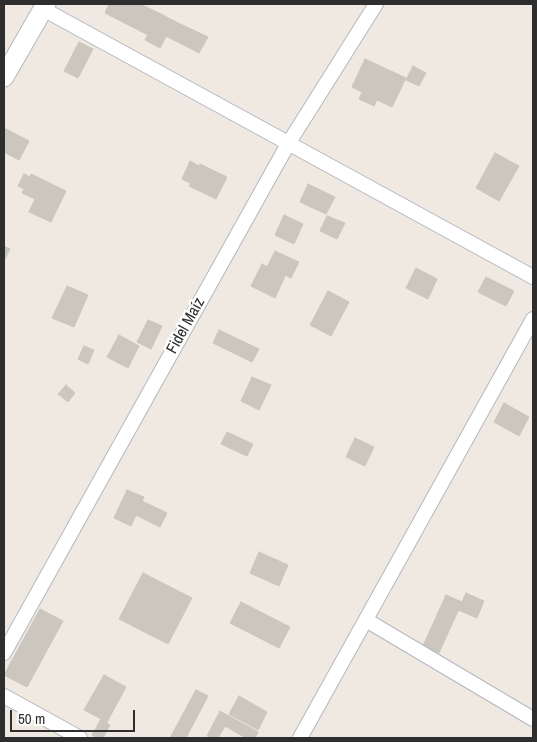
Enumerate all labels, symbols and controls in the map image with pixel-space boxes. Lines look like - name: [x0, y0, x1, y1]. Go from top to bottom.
- street label: Fidel Maíz: [163, 295, 209, 357]
- scale bar: [12, 700, 138, 732]
- text: 50 m: [18, 708, 45, 729]

